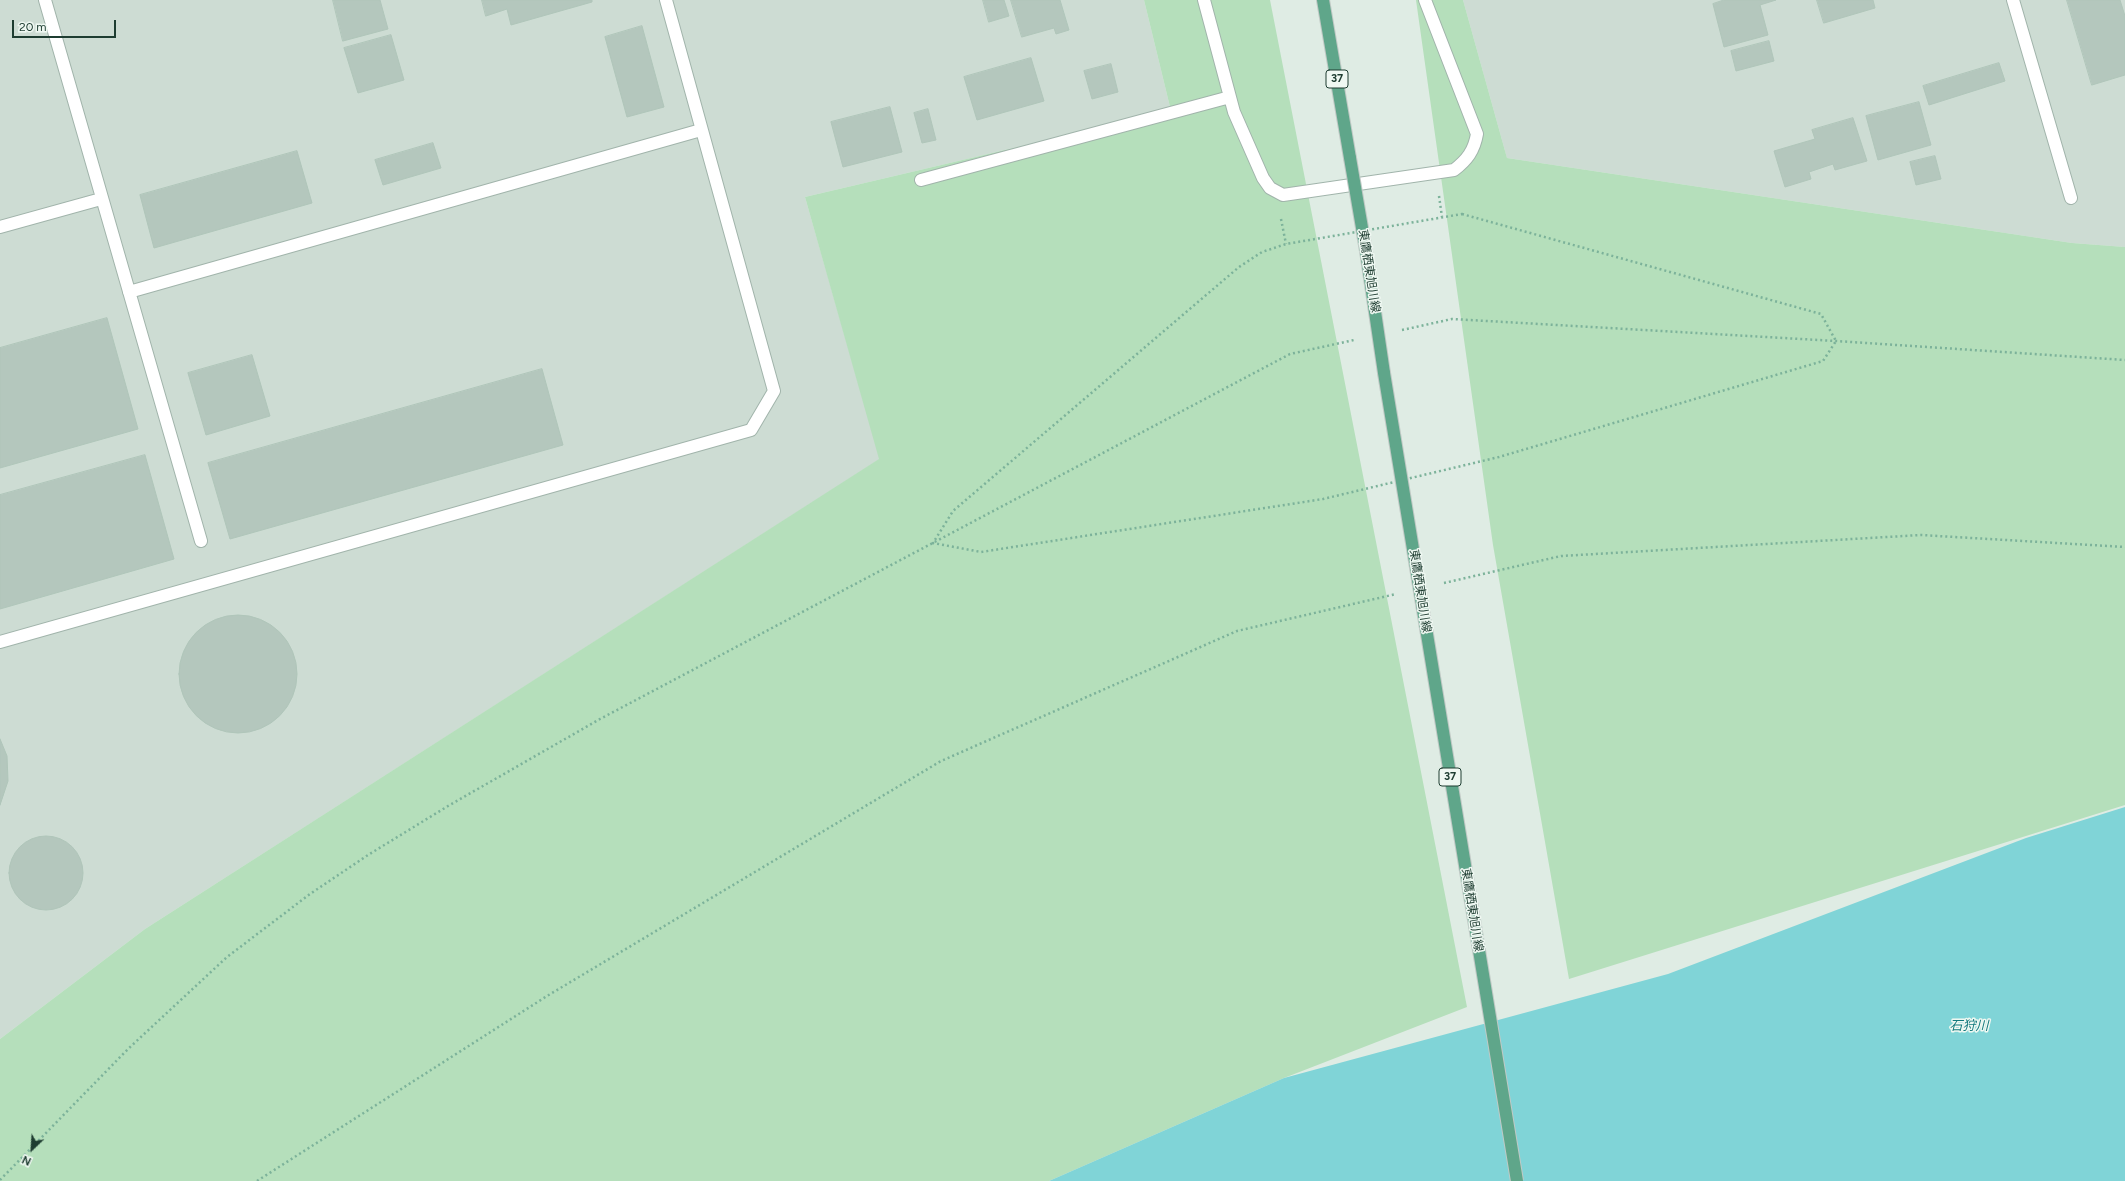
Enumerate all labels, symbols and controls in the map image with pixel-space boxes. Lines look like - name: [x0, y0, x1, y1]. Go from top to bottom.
- scale bar: [14, 12, 118, 38]
- text: 20 m: [19, 20, 47, 34]
- road number: 37: [1326, 70, 1348, 88]
- street label: 東鷹栖東旭川線: [1355, 228, 1383, 314]
- street label: 東鷹栖東旭川線: [1406, 548, 1434, 634]
- road number: 37: [1439, 768, 1461, 786]
- street label: 東鷹栖東旭川線: [1458, 867, 1486, 953]
- water label: 石狩川: [1950, 1018, 1988, 1034]
- north arrow: [12, 1129, 52, 1169]
- text: N: [20, 1153, 33, 1168]

